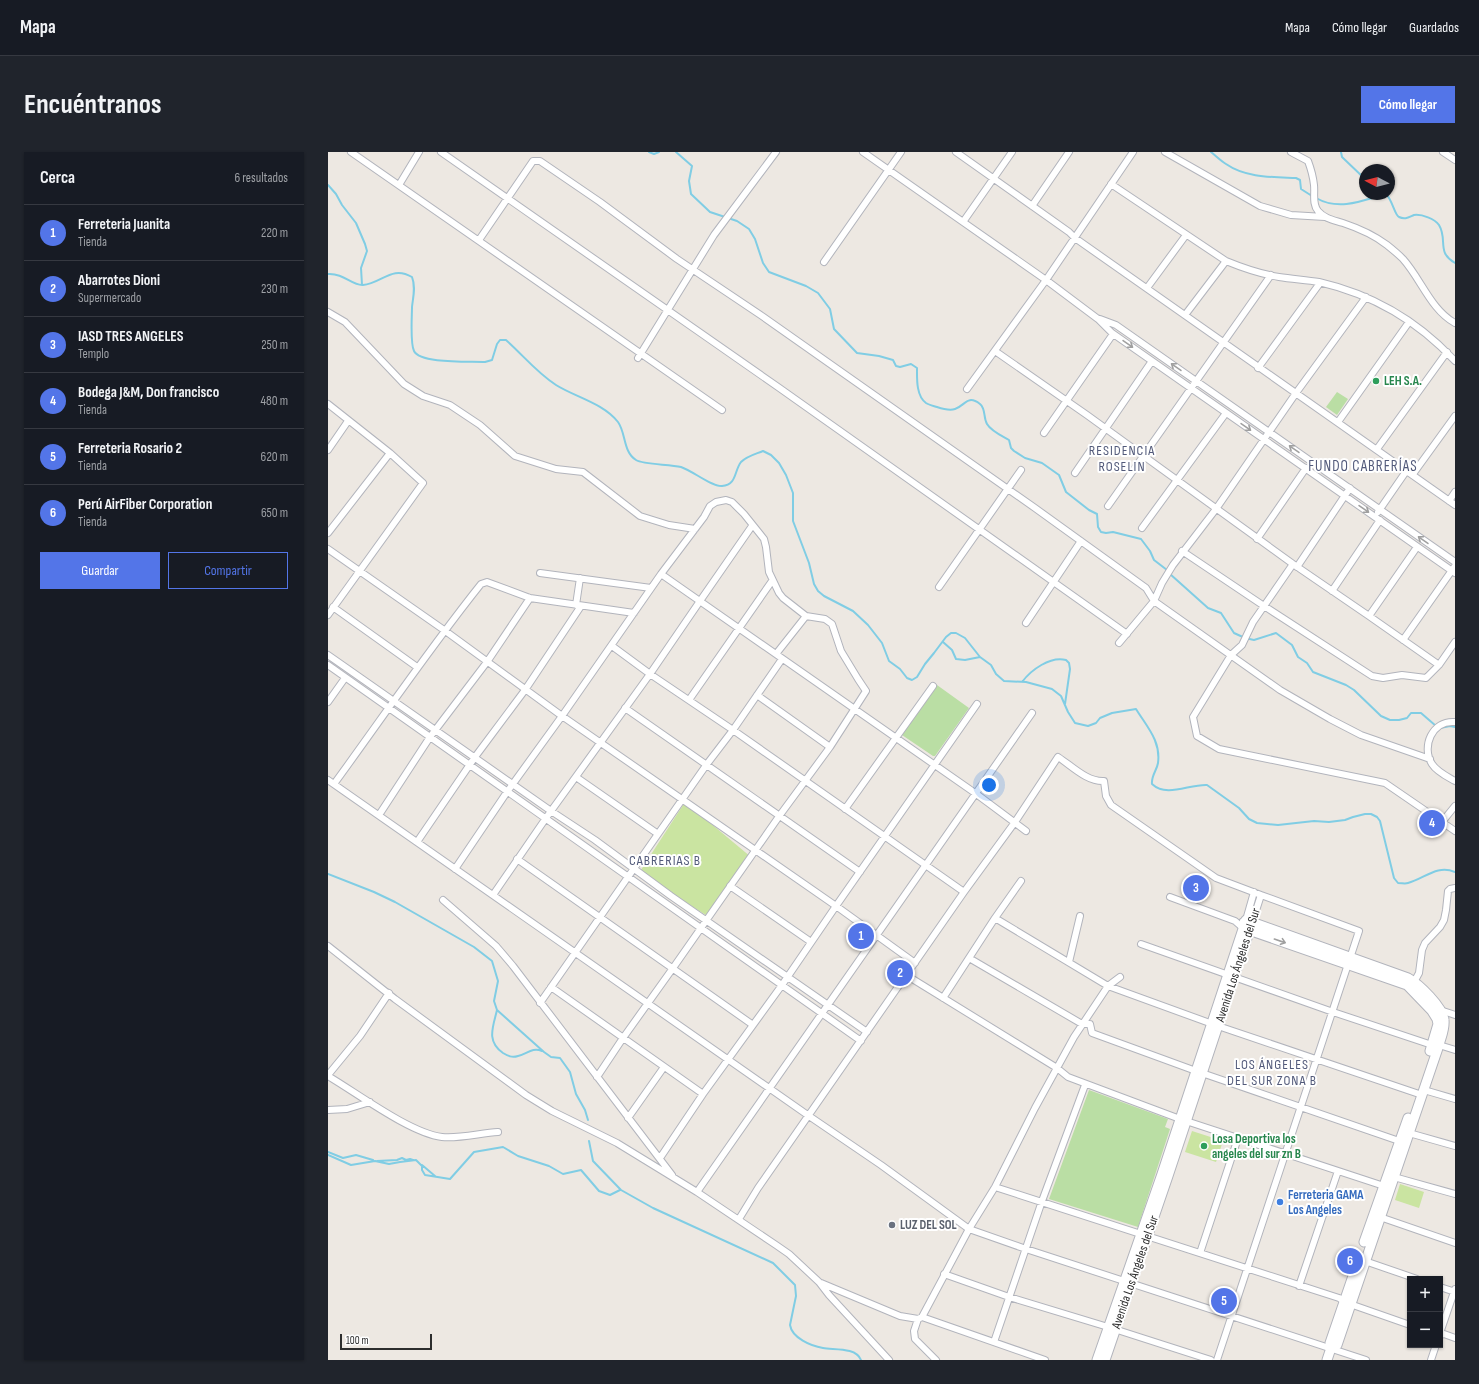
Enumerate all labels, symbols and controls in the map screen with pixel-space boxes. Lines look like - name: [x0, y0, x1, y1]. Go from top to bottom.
- text: Mapa: [20, 16, 56, 39]
- text: Mapa: [1285, 19, 1310, 36]
- text: Cómo llegar: [1332, 19, 1387, 36]
- text: Guardados: [1409, 19, 1459, 36]
- button: Cómo llegar: [1361, 86, 1455, 123]
- text: Encuéntranos: [24, 88, 162, 121]
- north arrow: [1359, 164, 1395, 200]
- text: Cerca: [40, 168, 75, 188]
- text: 6 resultados: [235, 170, 288, 186]
- text: Ferreteria Juanita: [78, 215, 170, 234]
- text: 1: [50, 225, 56, 241]
- text: 220 m: [261, 225, 288, 241]
- text: Tienda: [78, 234, 107, 250]
- text: Abarrotes Dioni: [78, 271, 160, 290]
- text: 2: [50, 281, 56, 297]
- text: 230 m: [261, 281, 288, 297]
- text: Supermercado: [78, 290, 141, 306]
- text: IASD TRES ANGELES: [78, 327, 184, 346]
- text: 3: [50, 337, 56, 353]
- text: 250 m: [261, 337, 288, 353]
- one-way arrow: [1122, 340, 1133, 348]
- text: Templo: [78, 346, 109, 362]
- one-way arrow: [1170, 363, 1181, 371]
- place label: LEH S.A.: [1384, 373, 1422, 389]
- marker: LEH S.A.: [1371, 376, 1381, 386]
- text: Bodega J&M, Don francisco: [78, 383, 219, 402]
- text: 4: [50, 393, 56, 409]
- text: 480 m: [261, 393, 288, 409]
- text: Tienda: [78, 402, 107, 418]
- one-way arrow: [1240, 423, 1251, 431]
- text: Ferreteria Rosario 2: [78, 439, 182, 458]
- district label: RESIDENCIA ROSELIN: [1089, 442, 1155, 475]
- one-way arrow: [1288, 445, 1299, 453]
- text: 5: [50, 449, 56, 465]
- text: 620 m: [261, 449, 288, 465]
- district label: FUNDO CABRERÍAS: [1308, 457, 1418, 476]
- text: Tienda: [78, 458, 107, 474]
- text: Perú AirFiber Corporation: [78, 495, 212, 514]
- text: 6: [50, 505, 56, 521]
- text: 650 m: [261, 505, 288, 521]
- one-way arrow: [1358, 505, 1369, 513]
- text: Tienda: [78, 514, 107, 530]
- one-way arrow: [1418, 536, 1429, 544]
- button: Guardar: [40, 552, 160, 589]
- button: Compartir: [168, 552, 288, 589]
- your location: [979, 775, 999, 795]
- pin: 4: [1419, 808, 1445, 838]
- district label: CABRERIAS B: [629, 852, 701, 869]
- pin: 3: [1183, 873, 1209, 903]
- street label: Avenida Los Ángeles del Sur: [1212, 906, 1264, 1025]
- pin: 1: [848, 921, 874, 951]
- one-way arrow: [1274, 937, 1286, 945]
- pin: 2: [887, 958, 913, 988]
- district label: LOS ÁNGELES DEL SUR ZONA B: [1227, 1056, 1317, 1089]
- place label: Losa Deportiva los angeles del sur zn B: [1212, 1131, 1301, 1162]
- marker: Losa Deportiva los angeles del sur zn B: [1199, 1141, 1209, 1151]
- place label: Ferreteria GAMA Los Angeles: [1288, 1187, 1364, 1218]
- marker: Ferreteria GAMA Los Angeles: [1275, 1197, 1285, 1207]
- street label: Avenida Los Ángeles del Sur: [1108, 1213, 1162, 1332]
- place label: LUZ DEL SOL: [900, 1217, 957, 1233]
- marker: LUZ DEL SOL: [887, 1220, 897, 1230]
- pin: 6: [1337, 1246, 1363, 1276]
- map controls: [1407, 1276, 1443, 1348]
- button: +: [1407, 1276, 1443, 1312]
- pin: 5: [1211, 1286, 1237, 1316]
- button: −: [1407, 1312, 1443, 1348]
- scale bar: [340, 1332, 432, 1351]
- text: 100 m: [346, 1334, 368, 1347]

